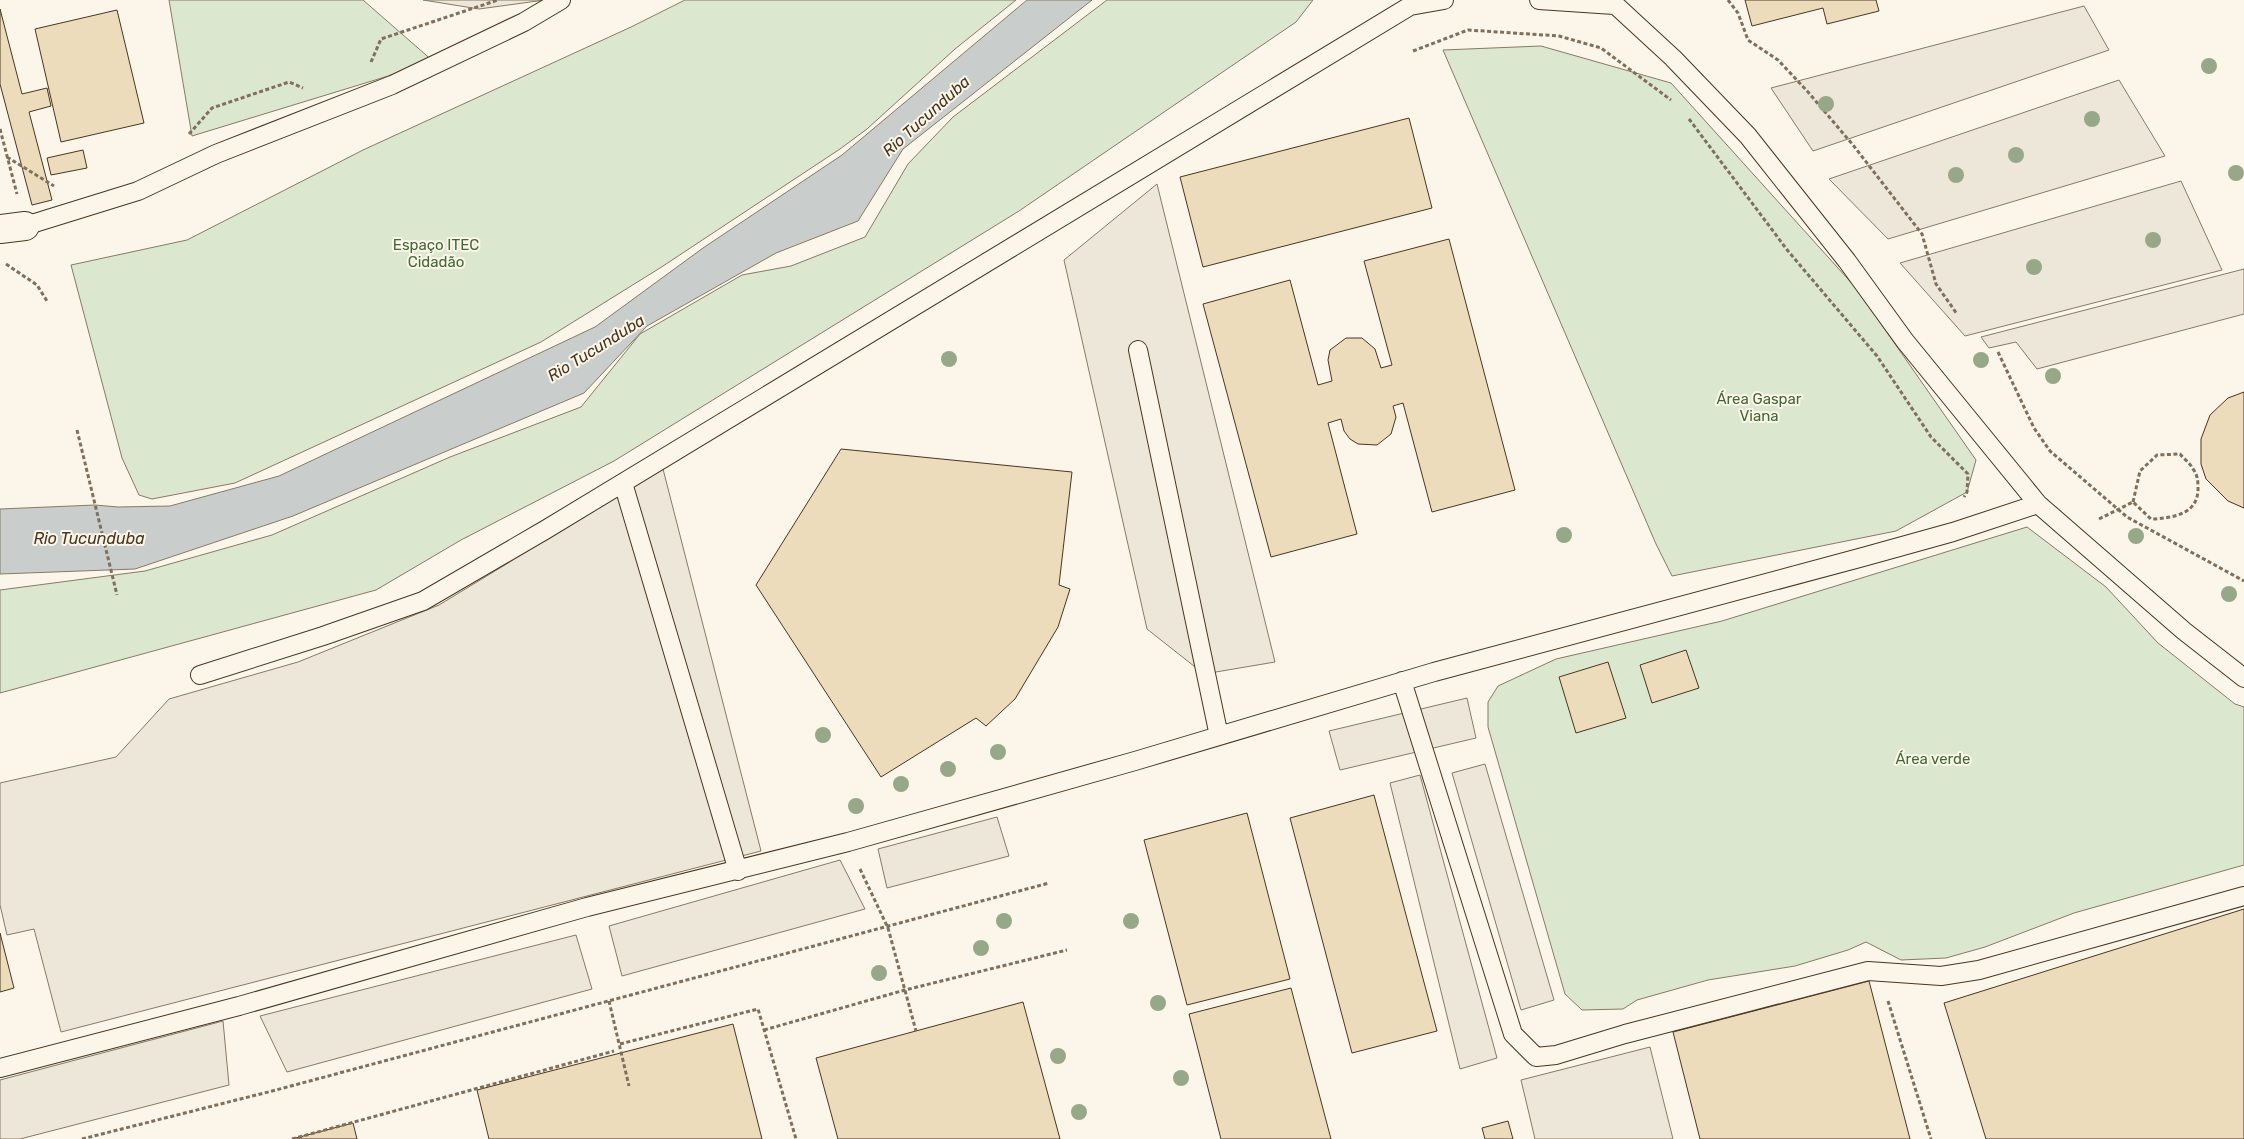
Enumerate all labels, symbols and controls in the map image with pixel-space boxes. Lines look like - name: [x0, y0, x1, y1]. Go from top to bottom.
- water label: Rio Tucunduba: [878, 72, 974, 160]
- park label: Espaço ITEC Cidadão: [393, 236, 479, 271]
- water label: Rio Tucunduba: [544, 311, 648, 385]
- park label: Área Gaspar Viana: [1716, 390, 1802, 425]
- water label: Rio Tucunduba: [33, 529, 145, 548]
- park label: Área verde: [1896, 750, 1970, 768]

